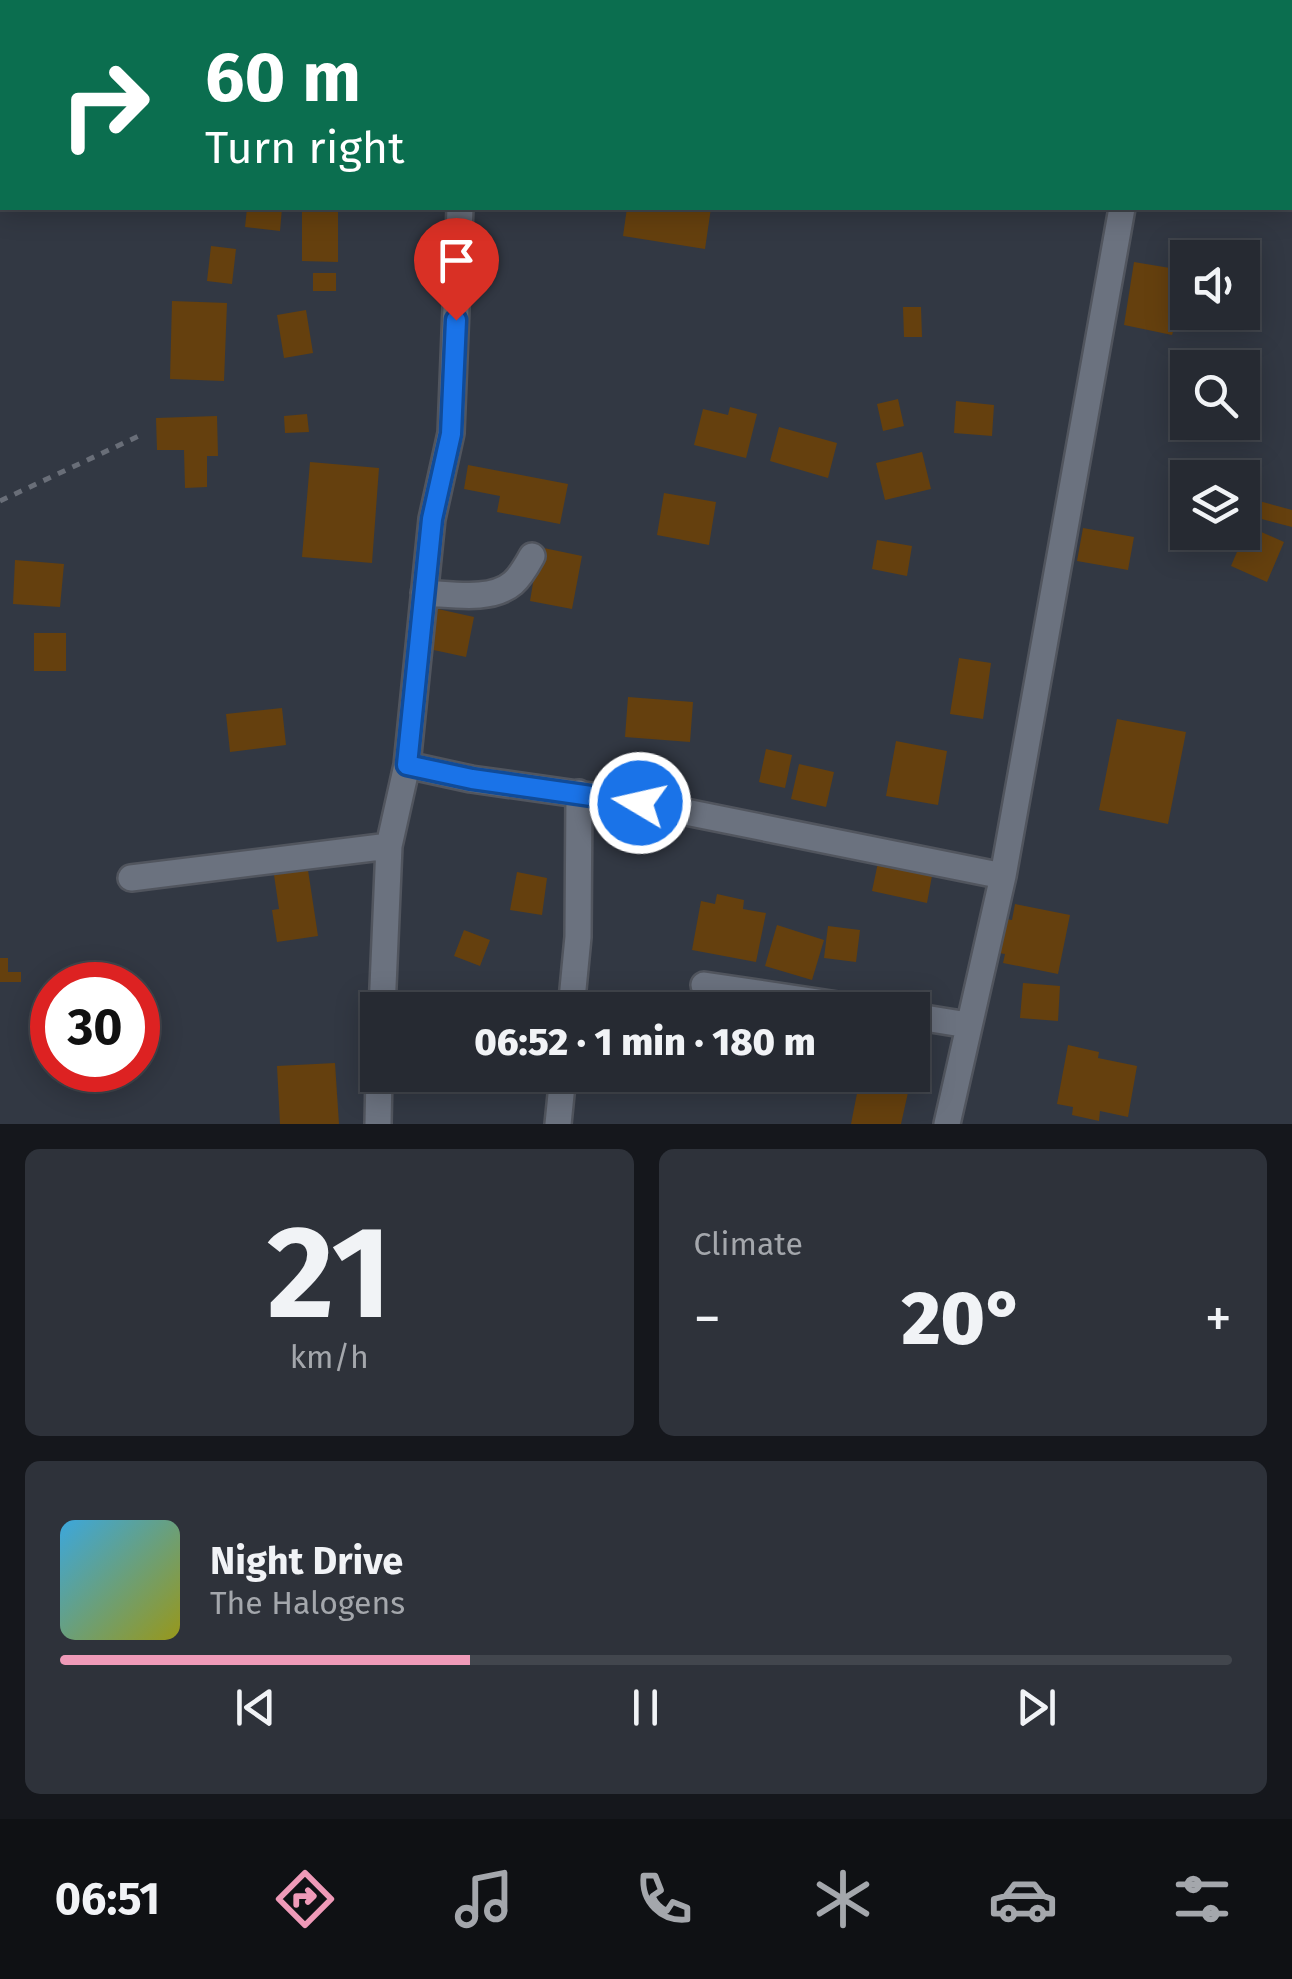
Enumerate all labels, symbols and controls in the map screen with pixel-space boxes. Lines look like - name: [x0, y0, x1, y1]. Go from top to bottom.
- text: 60 m: [205, 36, 361, 120]
- icon: right: [40, 40, 170, 170]
- text: Turn right: [205, 121, 404, 175]
- pin: [414, 218, 499, 321]
- icon: arrive: [429, 233, 484, 288]
- map controls: [1170, 240, 1260, 550]
- button: sound: [1170, 240, 1260, 330]
- button: search: [1170, 350, 1260, 440]
- button: layers: [1170, 460, 1260, 550]
- position arrow: [588, 751, 692, 855]
- speed limit sign: 30: [30, 962, 160, 1092]
- text: 06:52 · 1 min · 180 m: [474, 1019, 816, 1065]
- text: 21: [267, 1195, 392, 1351]
- text: Climate: [694, 1225, 803, 1263]
- text: 20°: [901, 1274, 1024, 1364]
- text: −: [694, 1286, 721, 1352]
- text: +: [1205, 1286, 1232, 1352]
- text: km/h: [290, 1338, 369, 1376]
- text: Night Drive: [210, 1538, 403, 1584]
- text: The Halogens: [210, 1584, 405, 1622]
- icon: previous: [228, 1680, 283, 1735]
- icon: pause: [618, 1680, 673, 1735]
- icon: next: [1009, 1680, 1064, 1735]
- icon: directions: [270, 1864, 340, 1934]
- icon: music: [449, 1864, 519, 1934]
- icon: phone: [629, 1864, 699, 1934]
- icon: climate: [808, 1864, 878, 1934]
- icon: car: [988, 1864, 1058, 1934]
- icon: filters: [1167, 1864, 1237, 1934]
- text: 06:51: [55, 1872, 160, 1926]

